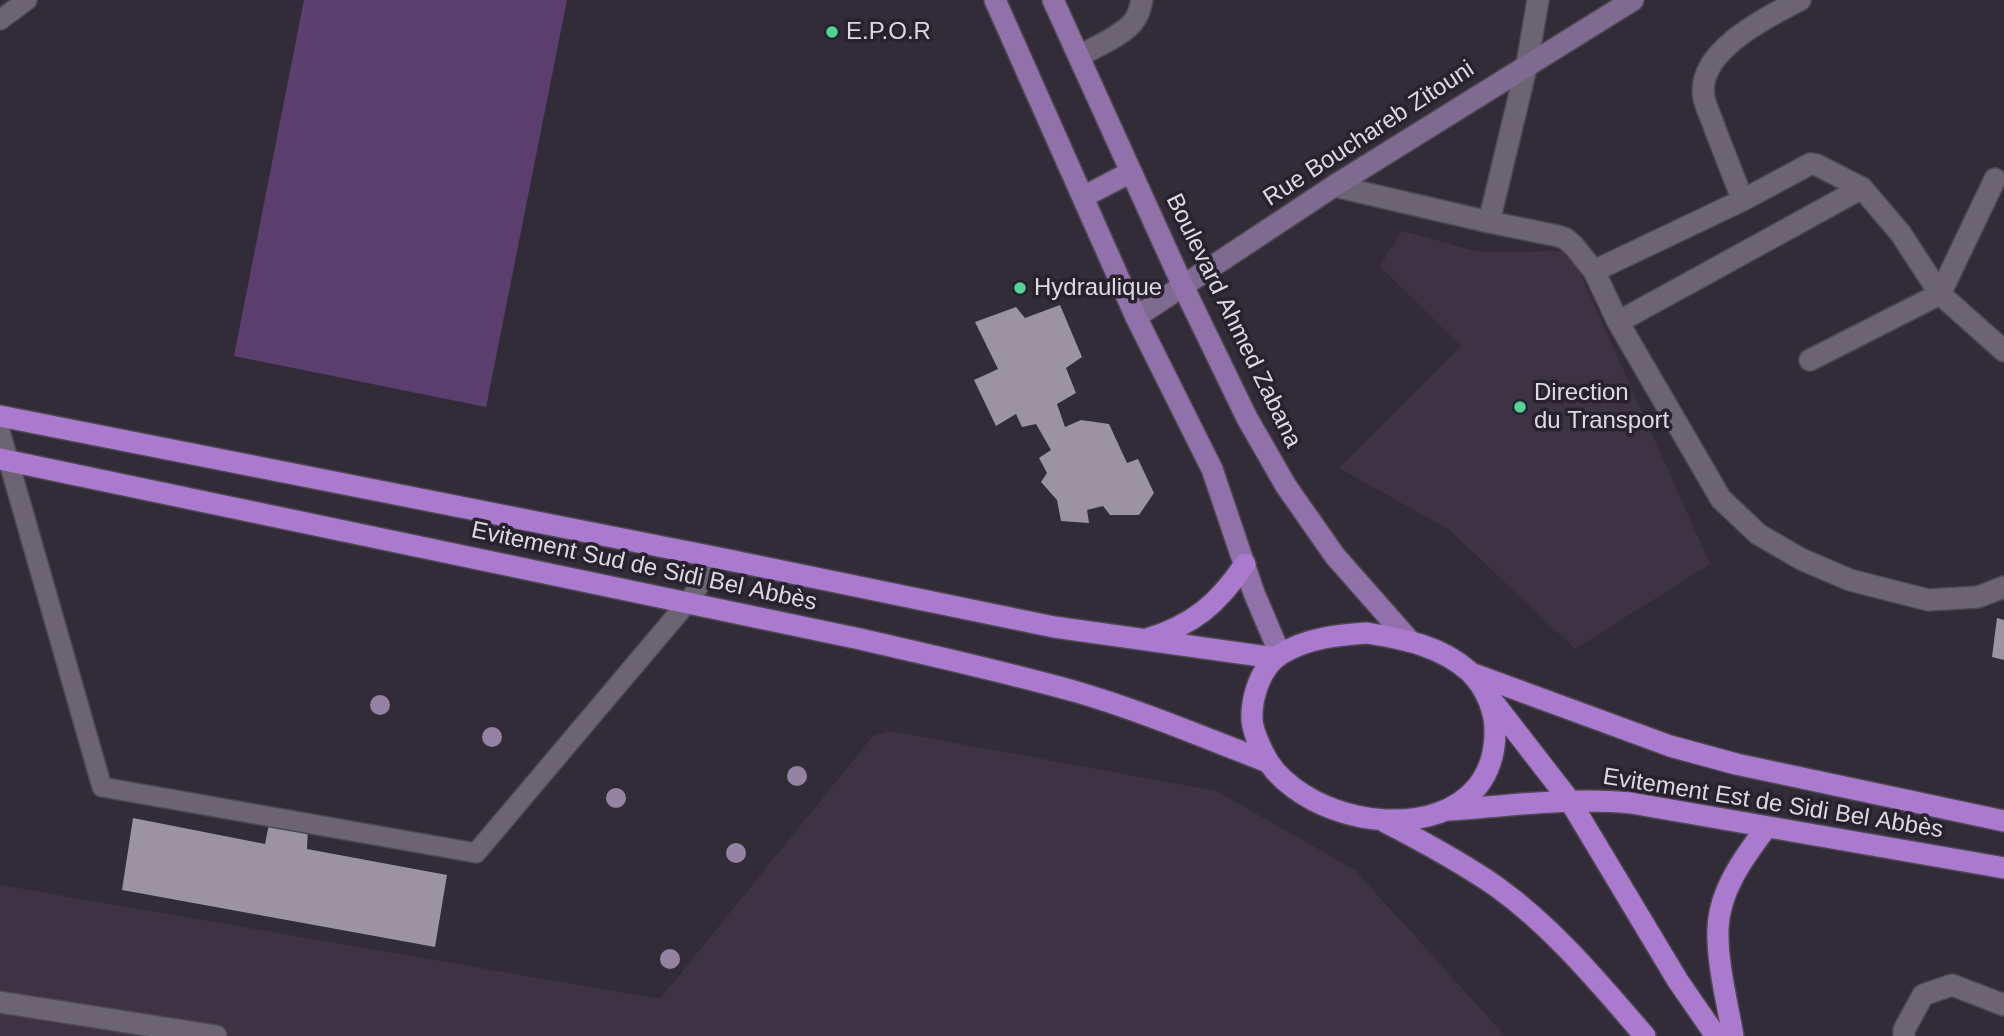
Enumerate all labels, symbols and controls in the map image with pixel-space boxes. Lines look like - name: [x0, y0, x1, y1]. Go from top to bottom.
- place label: E.P.O.R: [846, 18, 931, 46]
- marker: E.P.O.R: [824, 24, 840, 40]
- street label: Rue Bouchareb Zitouni: [1258, 55, 1480, 213]
- street label: Boulevard Ahmed Zabana: [1159, 189, 1307, 453]
- place label: Hydraulique: [1034, 274, 1162, 302]
- marker: Hydraulique: [1012, 280, 1028, 296]
- place label: Direction du Transport: [1534, 379, 1669, 435]
- marker: Direction du Transport: [1512, 399, 1528, 415]
- street label: Evitement Sud de Sidi Bel Abbès: [469, 516, 819, 618]
- street label: Evitement Est de Sidi Bel Abbès: [1601, 763, 1945, 845]

